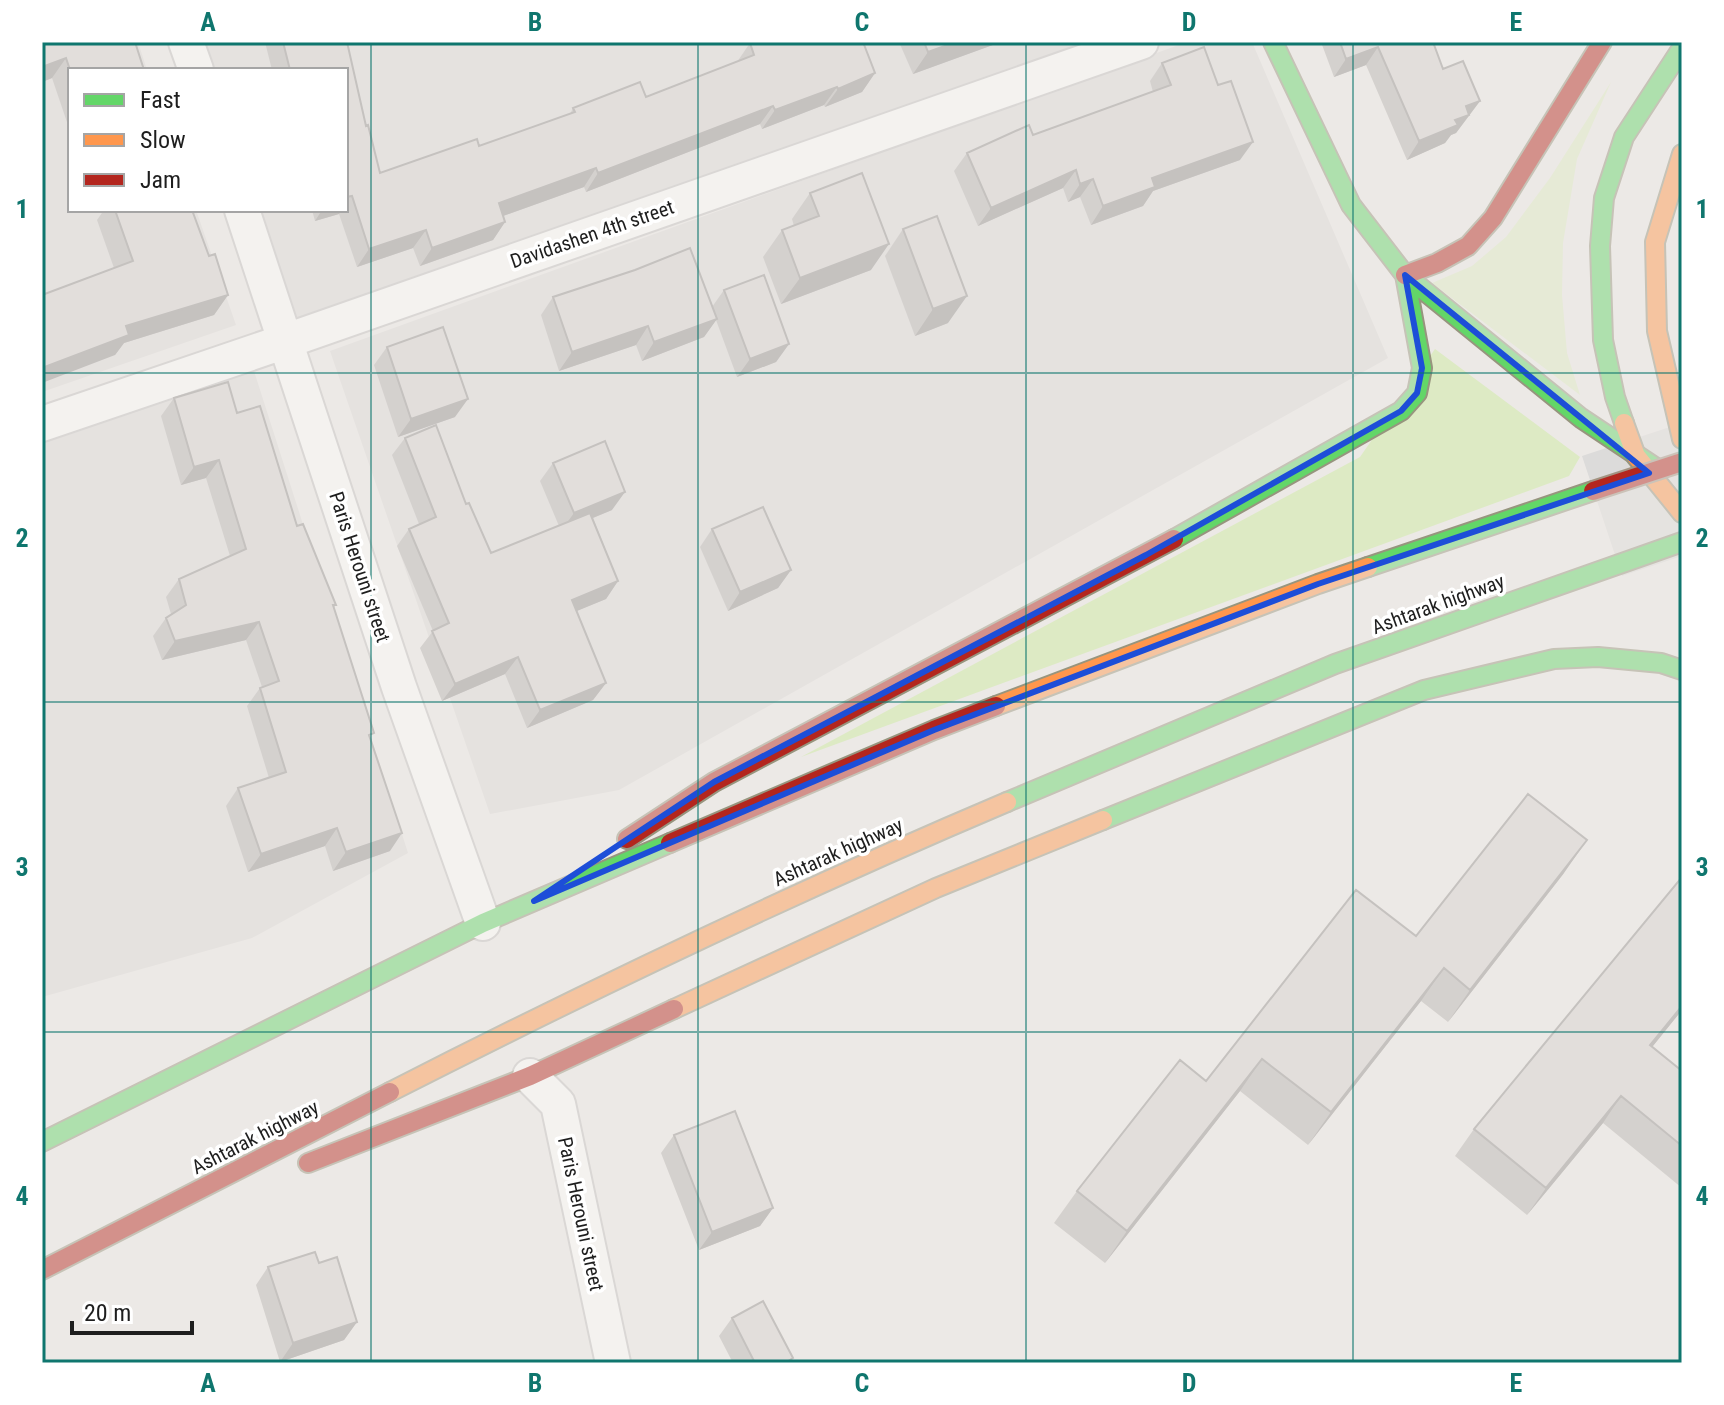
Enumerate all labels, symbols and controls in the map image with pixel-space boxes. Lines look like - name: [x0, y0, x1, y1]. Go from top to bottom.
- text: A: [200, 7, 216, 37]
- text: B: [528, 7, 542, 37]
- text: C: [855, 7, 870, 37]
- text: D: [1182, 7, 1196, 37]
- text: E: [1510, 7, 1523, 37]
- legend: [68, 68, 348, 212]
- text: Fast: [140, 86, 181, 114]
- text: Slow: [140, 126, 186, 154]
- text: Jam: [140, 166, 181, 194]
- text: 1: [15, 194, 29, 224]
- text: 1: [1695, 194, 1709, 224]
- street label: Davidashen 4th street: [507, 195, 677, 273]
- street label: Paris Herouni street: [324, 489, 396, 645]
- text: 2: [15, 523, 29, 553]
- text: 2: [1695, 523, 1709, 553]
- street label: Ashtarak highway: [1368, 569, 1508, 639]
- street label: Ashtarak highway: [770, 813, 906, 891]
- text: 3: [15, 852, 29, 882]
- text: 3: [1695, 852, 1709, 882]
- street label: Ashtarak highway: [188, 1095, 322, 1179]
- street label: Paris Herouni street: [553, 1135, 609, 1293]
- text: 4: [15, 1181, 29, 1211]
- text: 4: [1695, 1181, 1709, 1211]
- scale bar: [72, 1285, 192, 1335]
- text: 20 m: [84, 1299, 131, 1327]
- text: A: [200, 1368, 216, 1398]
- text: B: [528, 1368, 542, 1398]
- text: C: [855, 1368, 870, 1398]
- text: D: [1182, 1368, 1196, 1398]
- text: E: [1510, 1368, 1523, 1398]

